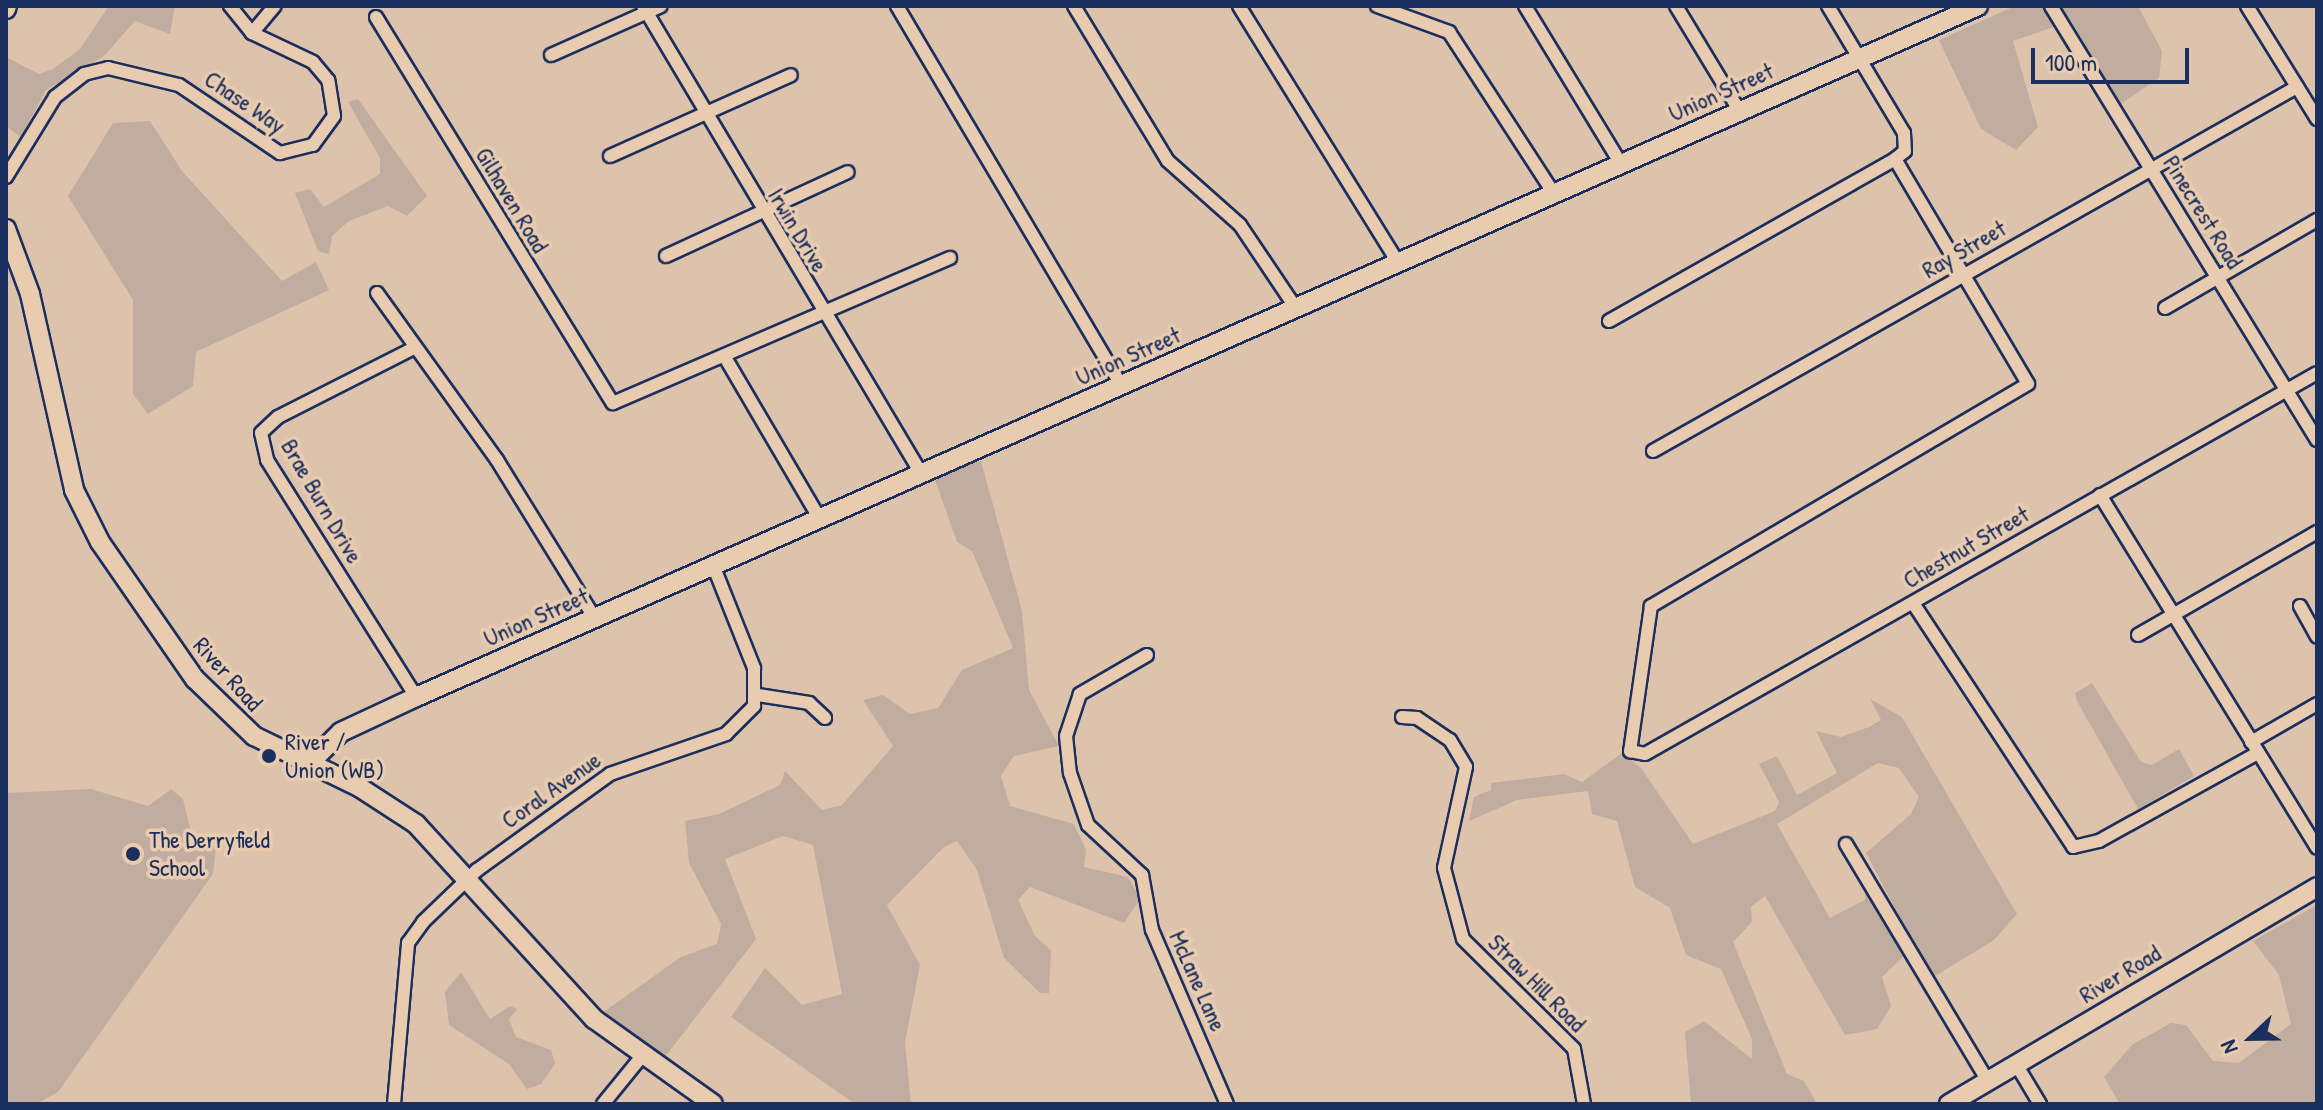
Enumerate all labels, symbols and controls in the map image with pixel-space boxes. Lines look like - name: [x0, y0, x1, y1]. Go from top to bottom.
- scale bar: [2035, 32, 2193, 82]
- text: 100 m: [2045, 46, 2097, 78]
- street label: Union Street: [1664, 56, 1778, 128]
- street label: Chase Way: [199, 65, 291, 139]
- street label: Gilhaven Road: [469, 142, 555, 258]
- street label: Pinecrest Road: [2157, 150, 2249, 274]
- street label: Irwin Drive: [762, 183, 834, 277]
- street label: Ray Street: [1917, 214, 2011, 284]
- street label: Union Street: [1071, 320, 1185, 392]
- street label: Brae Burn Drive: [275, 434, 369, 568]
- street label: Chestnut Street: [1898, 499, 2034, 595]
- street label: Union Street: [479, 581, 593, 653]
- street label: River Road: [187, 631, 269, 717]
- place label: River / Union (WB): [285, 728, 384, 784]
- street label: Coral Avenue: [496, 745, 606, 835]
- marker: River / Union (WB): [260, 747, 278, 765]
- place label: The Derryfield School: [149, 826, 270, 882]
- marker: The Derryfield School: [124, 845, 142, 863]
- street label: McLane Lane: [1163, 926, 1233, 1036]
- street label: Straw Hill Road: [1482, 928, 1592, 1038]
- street label: River Road: [2074, 939, 2166, 1009]
- north arrow: [2211, 998, 2291, 1078]
- text: N: [2213, 1036, 2245, 1058]

